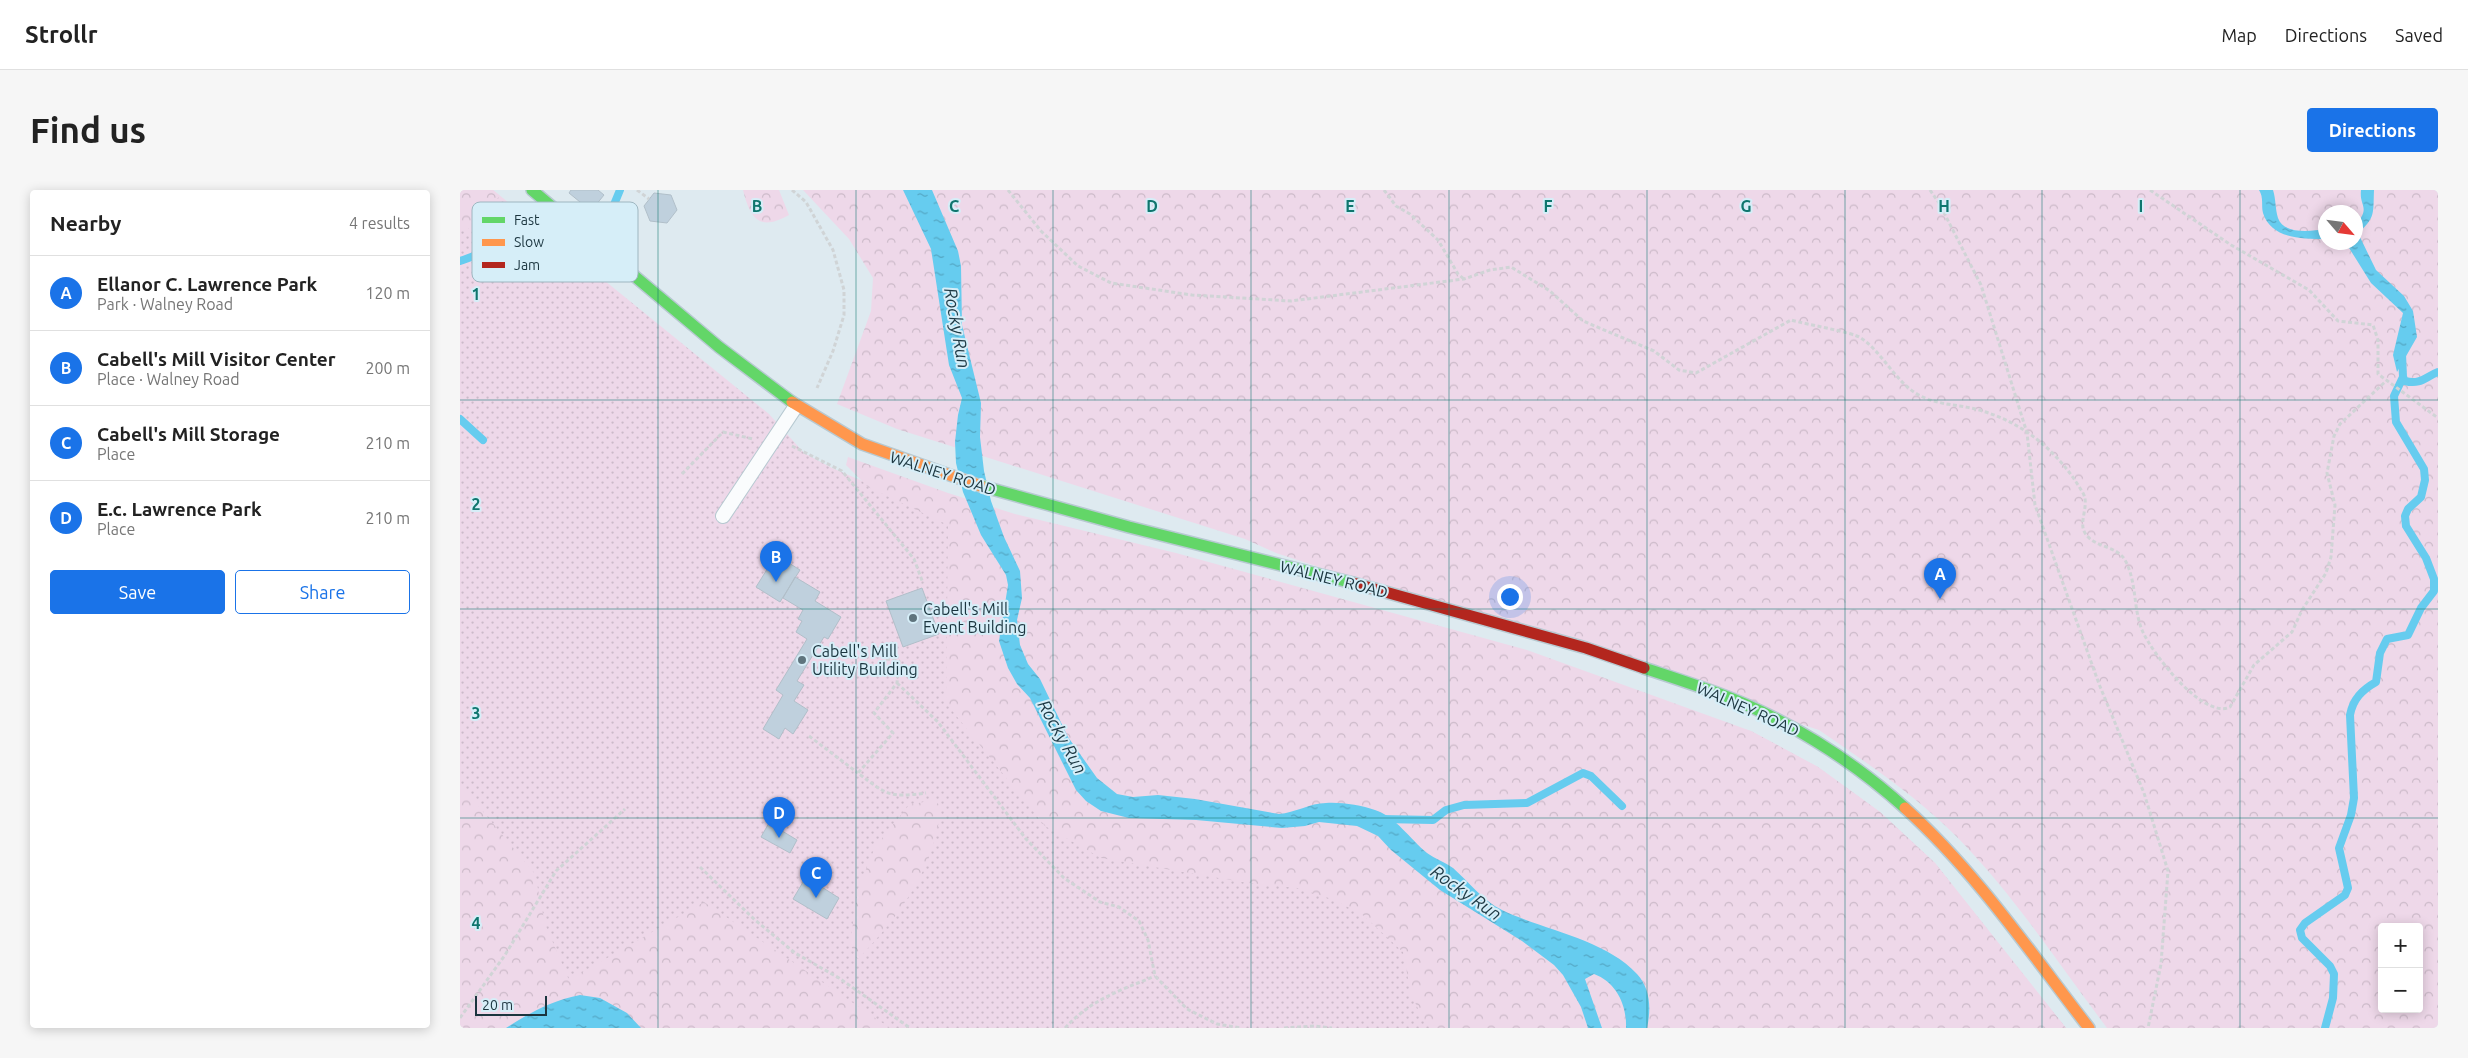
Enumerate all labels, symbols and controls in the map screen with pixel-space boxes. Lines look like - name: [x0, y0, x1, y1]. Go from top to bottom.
- text: Strollr: [25, 21, 98, 48]
- text: Map: [2221, 25, 2257, 45]
- text: Directions: [2285, 25, 2367, 45]
- text: Saved: [2395, 25, 2443, 45]
- button: Directions: [2307, 108, 2438, 152]
- text: Find us: [30, 110, 146, 150]
- text: B: [752, 197, 762, 215]
- text: C: [949, 197, 959, 215]
- text: D: [1146, 197, 1158, 215]
- text: E: [1345, 197, 1355, 215]
- text: F: [1544, 197, 1553, 215]
- text: G: [1740, 197, 1752, 215]
- text: H: [1938, 197, 1950, 215]
- text: I: [2139, 197, 2143, 215]
- legend: [472, 202, 638, 282]
- north arrow: [2318, 205, 2363, 250]
- text: Nearby: [50, 211, 121, 235]
- text: Fast: [514, 212, 540, 228]
- text: 4 results: [349, 214, 410, 232]
- text: Slow: [514, 234, 544, 250]
- text: Jam: [514, 257, 540, 273]
- text: Ellanor C. Lawrence Park: [97, 273, 317, 295]
- text: A: [60, 284, 72, 302]
- text: 120 m: [365, 284, 410, 302]
- text: 1: [471, 285, 481, 303]
- water label: Rocky Run: [941, 286, 975, 370]
- text: Park · Walney Road: [97, 295, 233, 313]
- text: Cabell's Mill Visitor Center: [97, 348, 336, 370]
- text: B: [61, 359, 71, 377]
- text: 200 m: [365, 359, 410, 377]
- text: Place · Walney Road: [97, 370, 240, 388]
- text: Cabell's Mill Storage: [97, 423, 280, 445]
- text: C: [61, 434, 71, 452]
- text: 210 m: [365, 434, 410, 452]
- text: Place: [97, 445, 135, 463]
- street label: WALNEY ROAD: [888, 447, 998, 499]
- text: 2: [471, 495, 481, 513]
- text: E.c. Lawrence Park: [97, 498, 262, 520]
- text: D: [60, 509, 72, 527]
- text: 210 m: [365, 509, 410, 527]
- text: Place: [97, 520, 135, 538]
- pin: B: [760, 541, 792, 582]
- street label: WALNEY ROAD: [1278, 557, 1390, 601]
- pin: A: [1924, 558, 1956, 599]
- button: Save: [50, 570, 225, 614]
- button: Share: [235, 570, 410, 614]
- your location: [1497, 584, 1523, 610]
- place label: Cabell's Mill Event Building: [923, 600, 1026, 636]
- marker: Cabell's Mill Event Building: [907, 612, 919, 624]
- place label: Cabell's Mill Utility Building: [812, 642, 918, 678]
- marker: Cabell's Mill Utility Building: [796, 654, 808, 666]
- street label: WALNEY ROAD: [1694, 678, 1802, 740]
- water label: Rocky Run: [1034, 696, 1091, 777]
- text: 3: [471, 704, 481, 722]
- pin: D: [763, 797, 795, 838]
- pin: C: [800, 857, 832, 898]
- water label: Rocky Run: [1427, 861, 1506, 924]
- text: 4: [471, 914, 481, 932]
- map controls: [2378, 923, 2423, 1013]
- button: +: [2378, 923, 2423, 968]
- button: −: [2378, 968, 2423, 1013]
- scale bar: [475, 993, 548, 1016]
- text: 20 m: [482, 997, 513, 1013]

